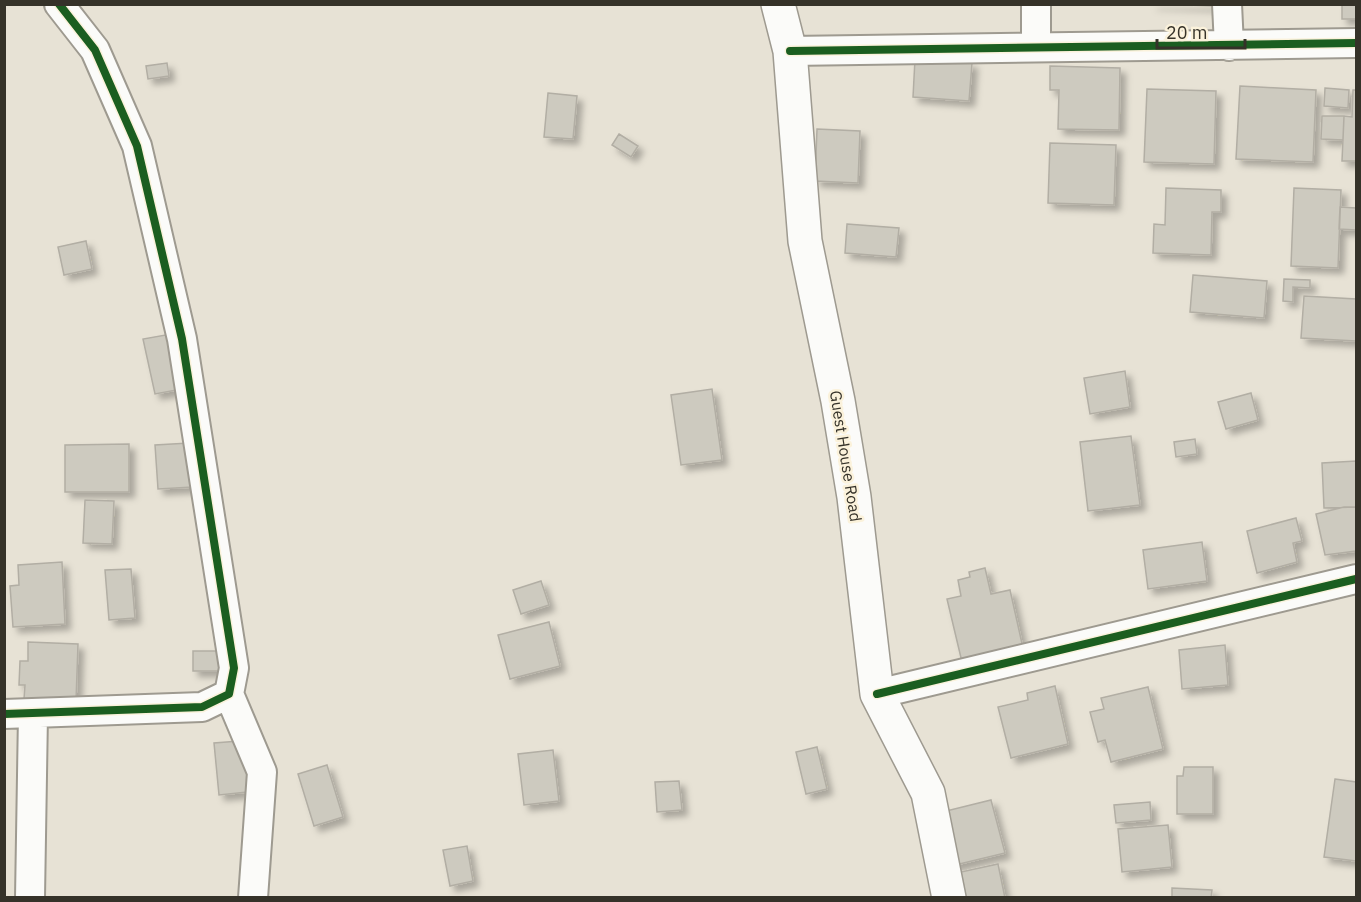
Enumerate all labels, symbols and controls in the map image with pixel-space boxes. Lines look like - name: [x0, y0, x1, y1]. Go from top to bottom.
- scale bar: [1157, 12, 1246, 50]
- text: 20 m: [1166, 21, 1208, 44]
- street label: Guest House Road: [826, 389, 866, 523]

